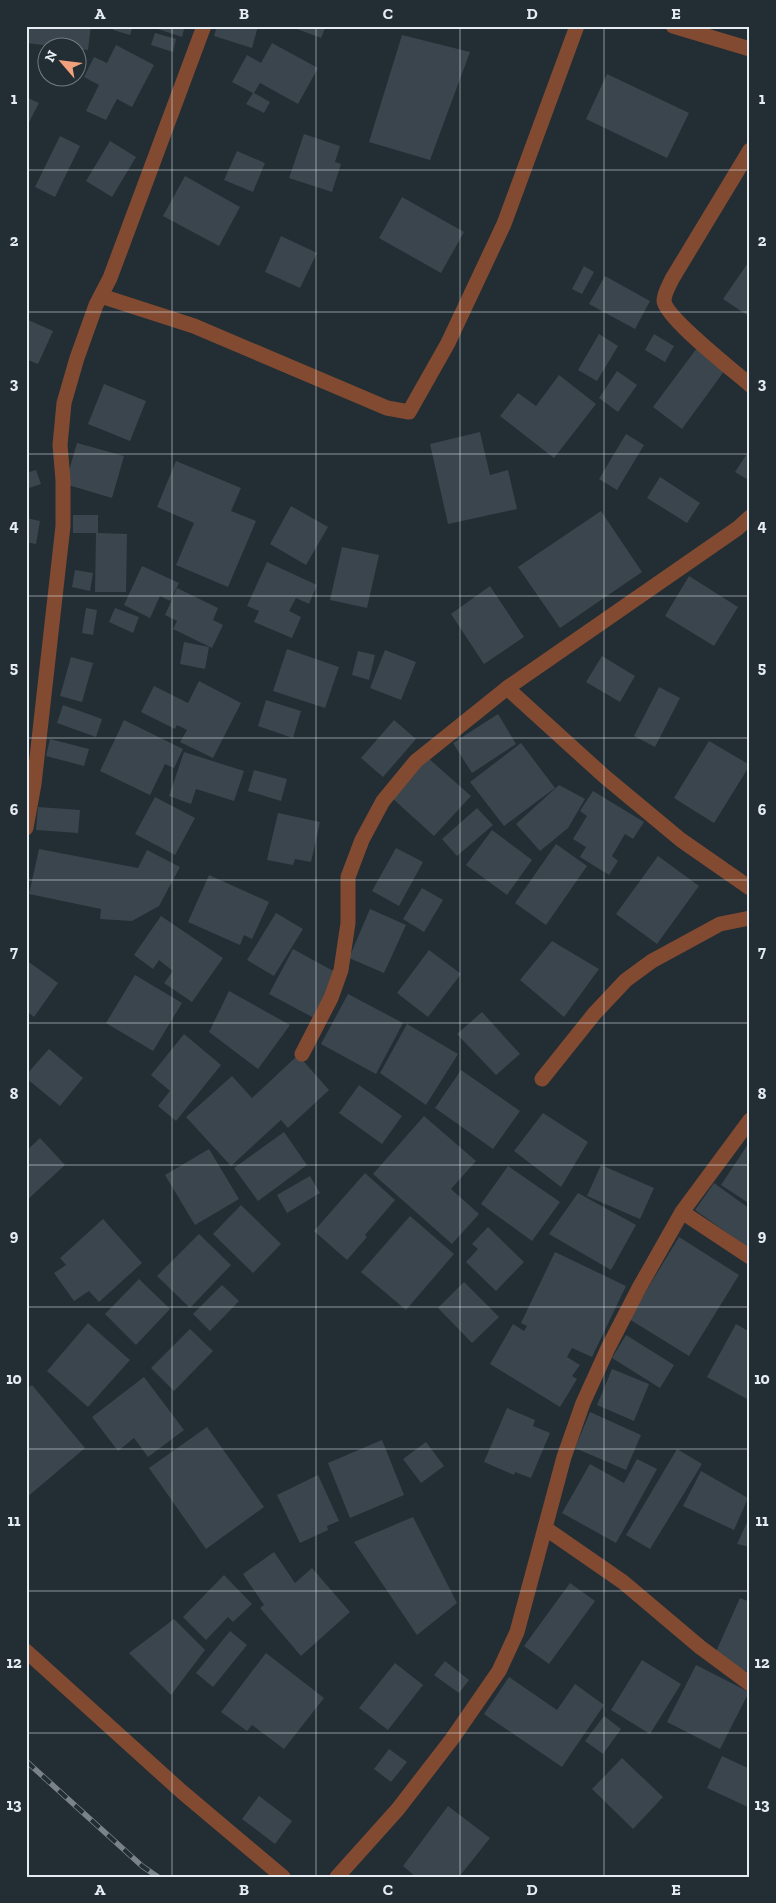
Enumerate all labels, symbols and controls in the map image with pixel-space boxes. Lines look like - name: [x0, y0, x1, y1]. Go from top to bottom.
- text: A: [95, 4, 106, 23]
- text: B: [239, 4, 249, 23]
- text: C: [383, 4, 393, 23]
- text: D: [526, 4, 538, 23]
- text: E: [671, 4, 681, 23]
- north arrow: [38, 38, 88, 88]
- text: N: [41, 47, 61, 65]
- text: 1: [11, 89, 18, 108]
- text: 1: [759, 89, 766, 108]
- text: 2: [10, 231, 19, 250]
- text: 2: [758, 231, 767, 250]
- text: 3: [10, 374, 19, 393]
- text: 3: [758, 374, 767, 393]
- text: 4: [9, 516, 19, 535]
- text: 4: [757, 516, 767, 535]
- text: 5: [10, 658, 18, 677]
- text: 5: [758, 658, 766, 677]
- text: 6: [10, 800, 19, 819]
- text: 6: [758, 800, 767, 819]
- text: 7: [10, 942, 18, 961]
- text: 7: [758, 942, 766, 961]
- text: 8: [10, 1084, 19, 1103]
- text: 8: [758, 1084, 767, 1103]
- text: 9: [10, 1226, 19, 1245]
- text: 9: [758, 1226, 767, 1245]
- text: 10: [6, 1369, 22, 1388]
- text: 10: [754, 1369, 770, 1388]
- text: 11: [8, 1511, 21, 1530]
- text: 11: [756, 1511, 769, 1530]
- text: 12: [6, 1653, 22, 1672]
- text: 12: [754, 1653, 770, 1672]
- text: 13: [7, 1795, 22, 1814]
- text: 13: [755, 1795, 770, 1814]
- text: A: [95, 1880, 106, 1899]
- text: B: [239, 1880, 249, 1899]
- text: C: [383, 1880, 393, 1899]
- text: D: [526, 1880, 538, 1899]
- text: E: [671, 1880, 681, 1899]

